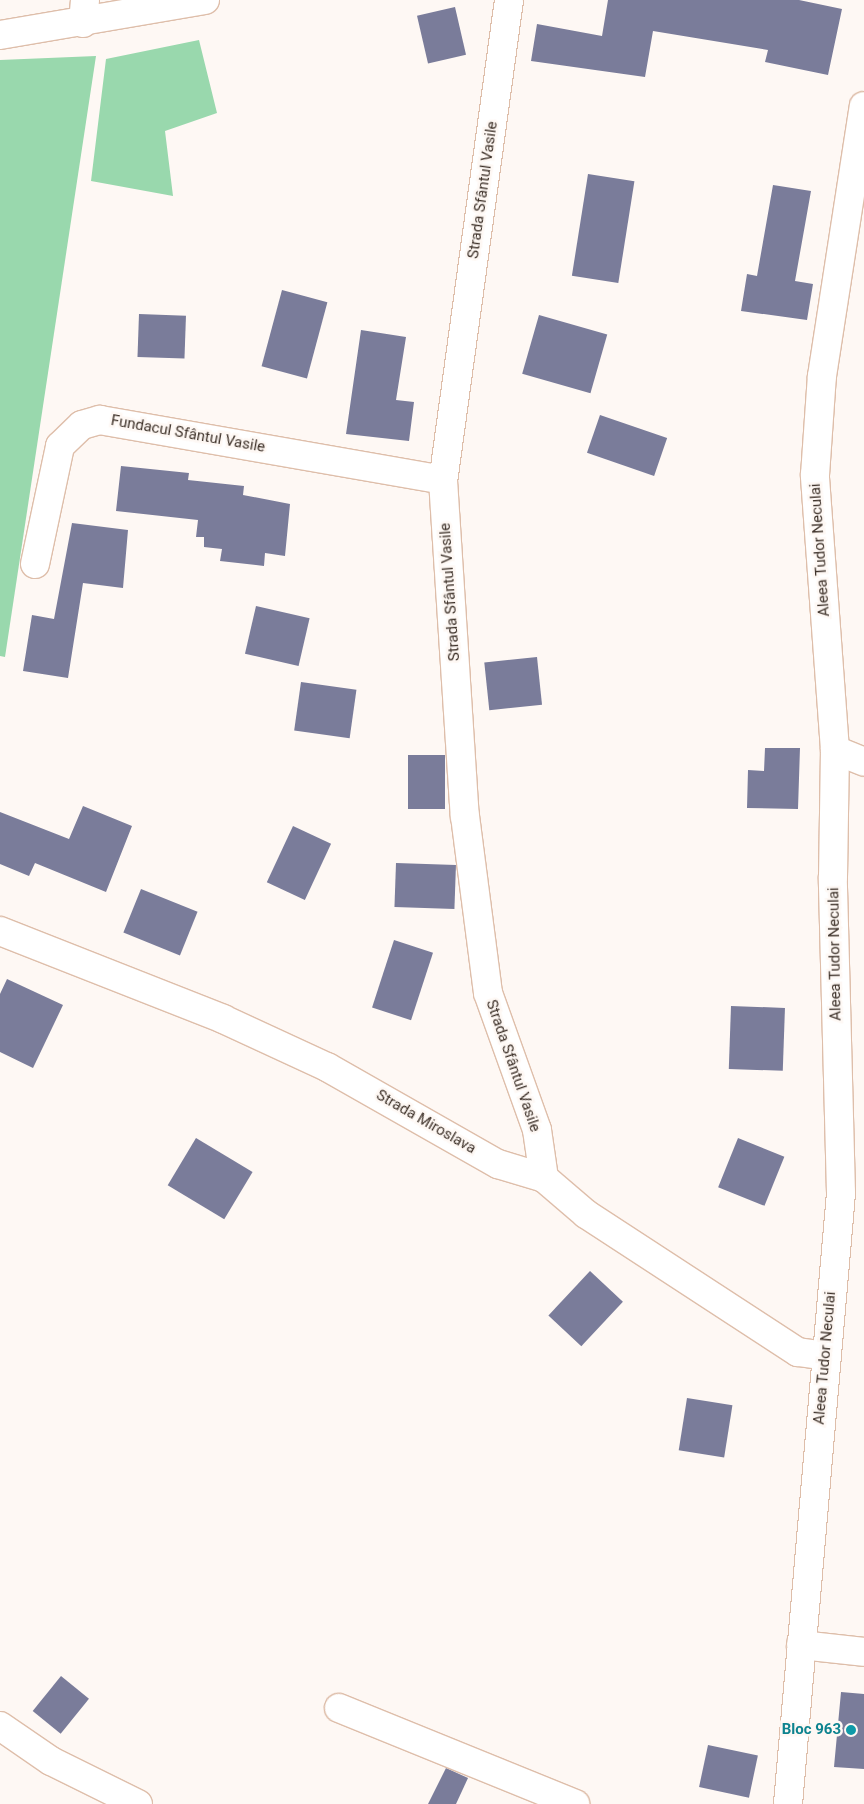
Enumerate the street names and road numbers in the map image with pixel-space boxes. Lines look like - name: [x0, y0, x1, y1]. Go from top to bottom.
- street label: Strada Sfântul Vasile: [464, 120, 502, 260]
- street label: Fundacul Sfântul Vasile: [109, 412, 267, 456]
- street label: Aleea Tudor Neculai: [806, 483, 834, 617]
- street label: Strada Sfântul Vasile: [436, 522, 464, 662]
- street label: Aleea Tudor Neculai: [825, 887, 845, 1021]
- street label: Strada Sfântul Vasile: [482, 998, 544, 1134]
- street label: Strada Miroslava: [373, 1086, 479, 1158]
- street label: Aleea Tudor Neculai: [810, 1291, 840, 1425]

